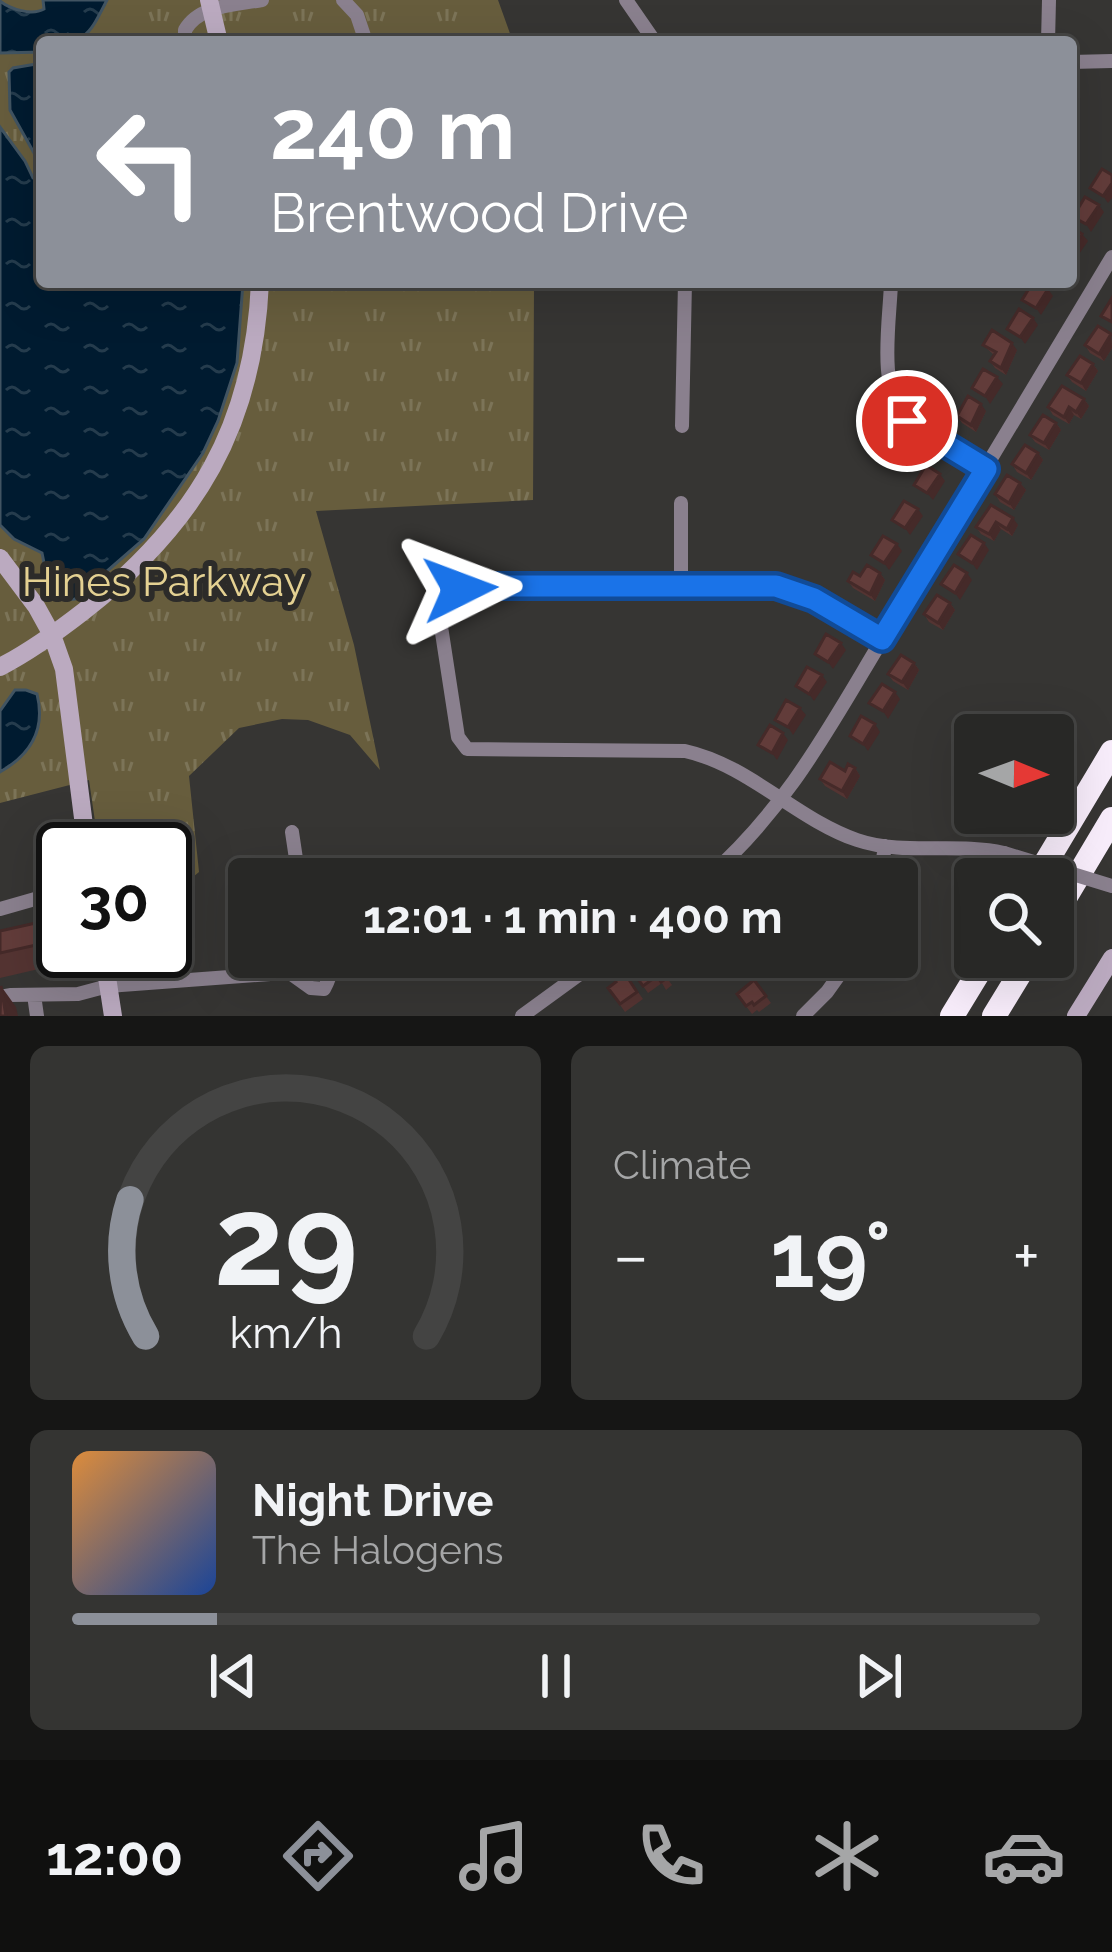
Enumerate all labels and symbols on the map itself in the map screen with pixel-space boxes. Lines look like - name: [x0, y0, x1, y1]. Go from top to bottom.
- pin: [856, 370, 958, 472]
- position arrow: [397, 526, 523, 652]
- park label: Hines Parkway: [22, 557, 306, 606]
- north arrow: [954, 714, 1074, 834]
- speed limit sign: 30: [36, 822, 192, 978]

